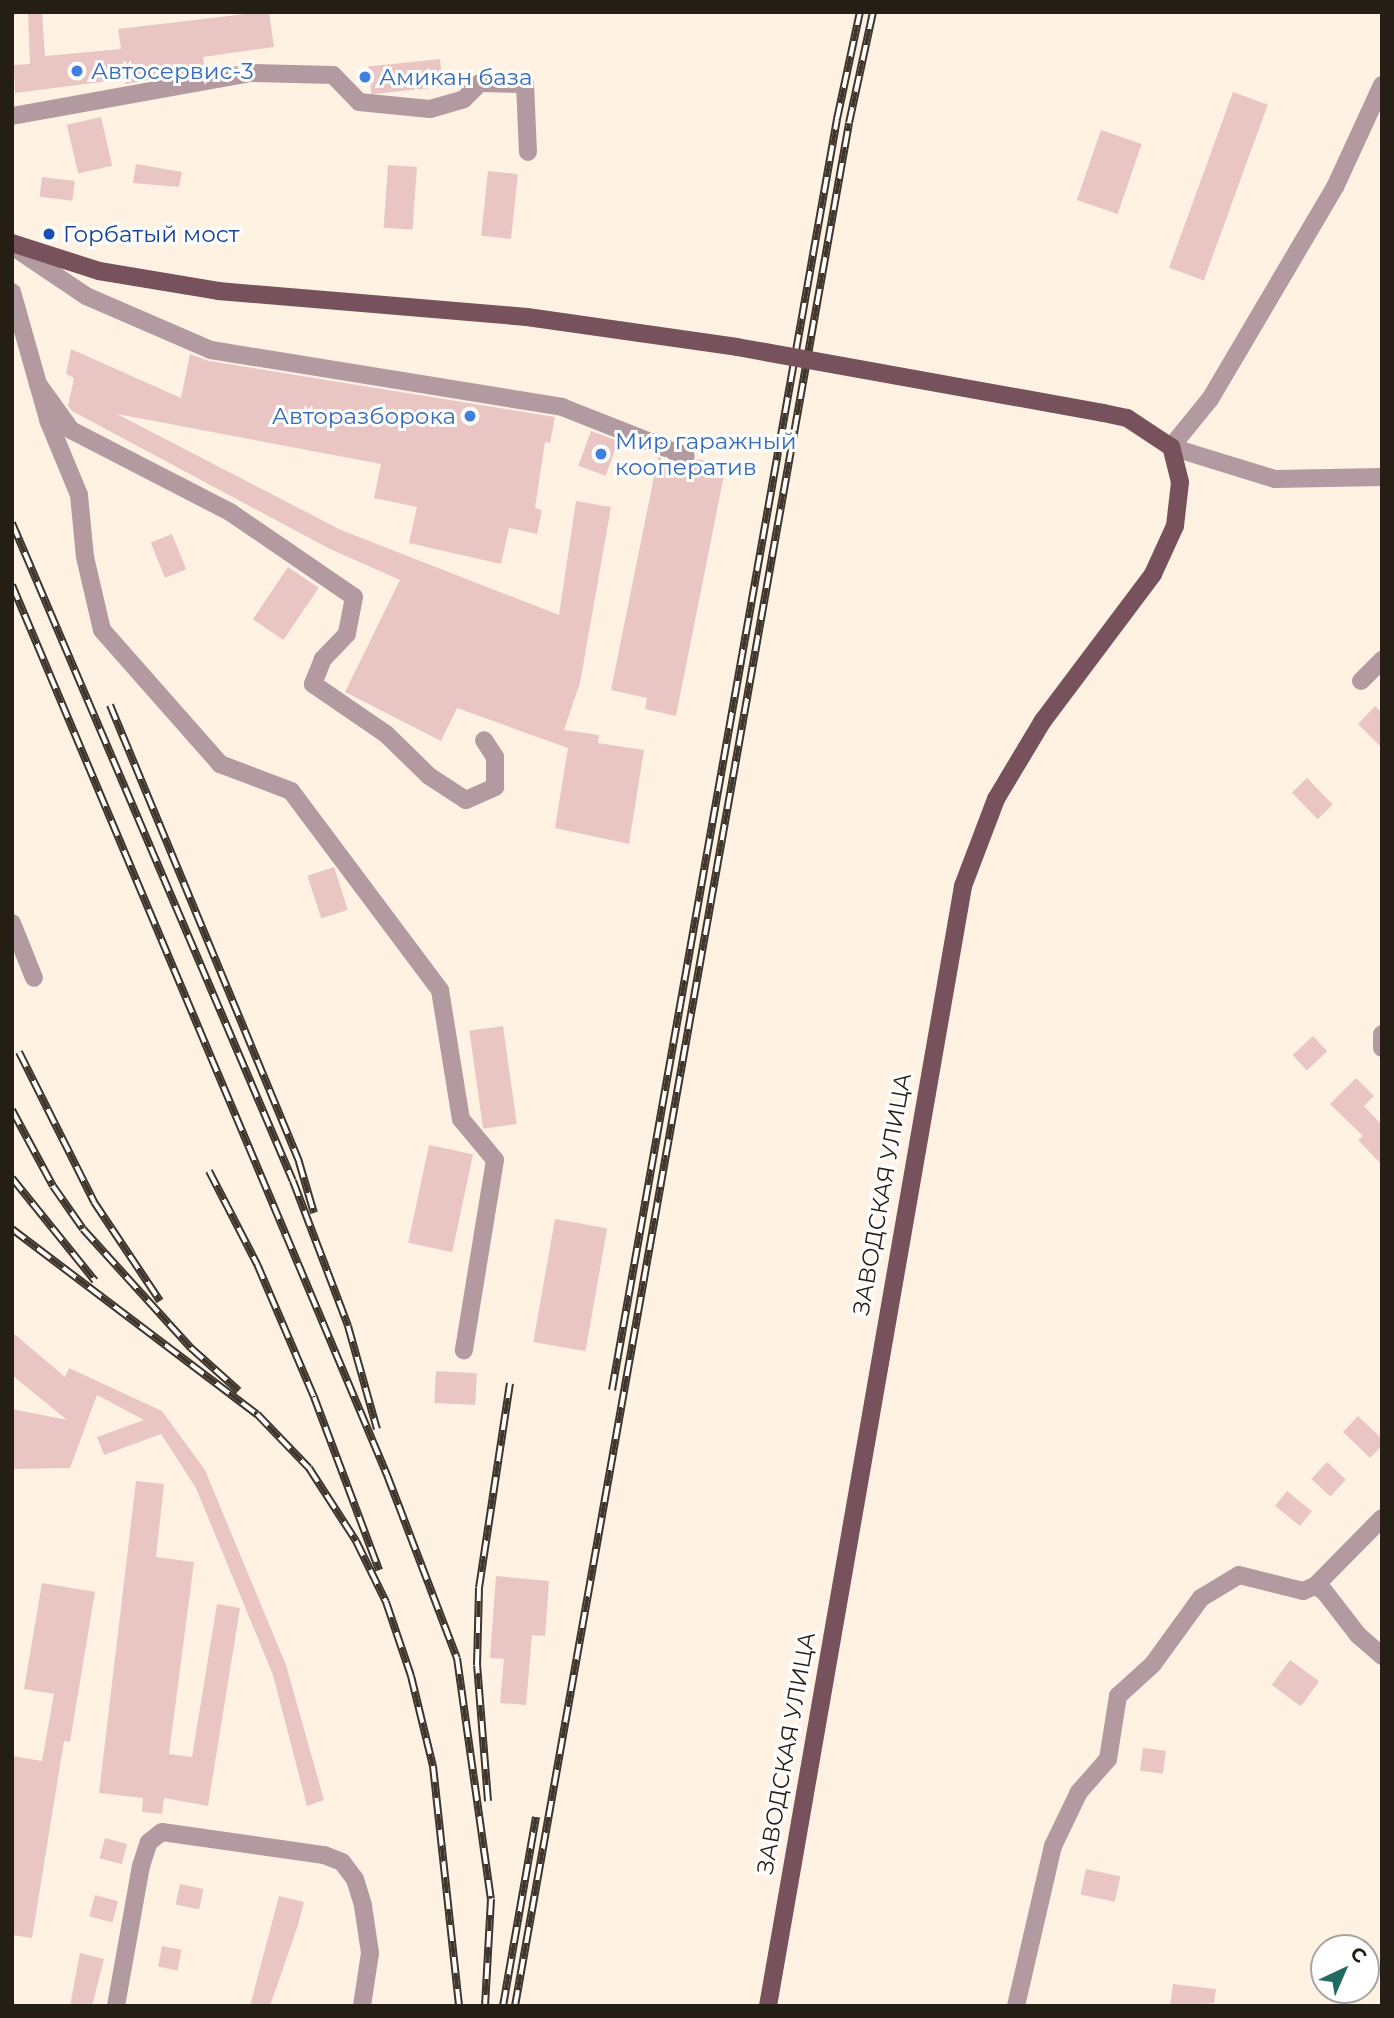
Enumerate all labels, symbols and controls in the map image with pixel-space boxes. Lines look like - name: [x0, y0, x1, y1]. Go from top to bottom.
- place label: Автосервис-3: [91, 57, 254, 85]
- marker: Автосервис-3: [69, 63, 85, 79]
- place label: Амикан база: [379, 63, 532, 91]
- marker: Амикан база: [357, 69, 373, 85]
- place label: Горбатый мост: [63, 220, 239, 248]
- marker: Горбатый мост: [41, 226, 57, 242]
- place label: Авторазборока: [272, 402, 456, 430]
- marker: Авторазборока: [462, 408, 478, 424]
- place label: Мир гаражный кооператив: [615, 427, 797, 481]
- marker: Мир гаражный кооператив: [593, 446, 609, 462]
- street label: ЗАВОДСКАЯ УЛИЦА: [847, 1071, 917, 1317]
- street label: ЗАВОДСКАЯ УЛИЦА: [751, 1630, 821, 1876]
- north arrow: [1310, 1934, 1380, 2004]
- text: С: [1346, 1942, 1371, 1968]

